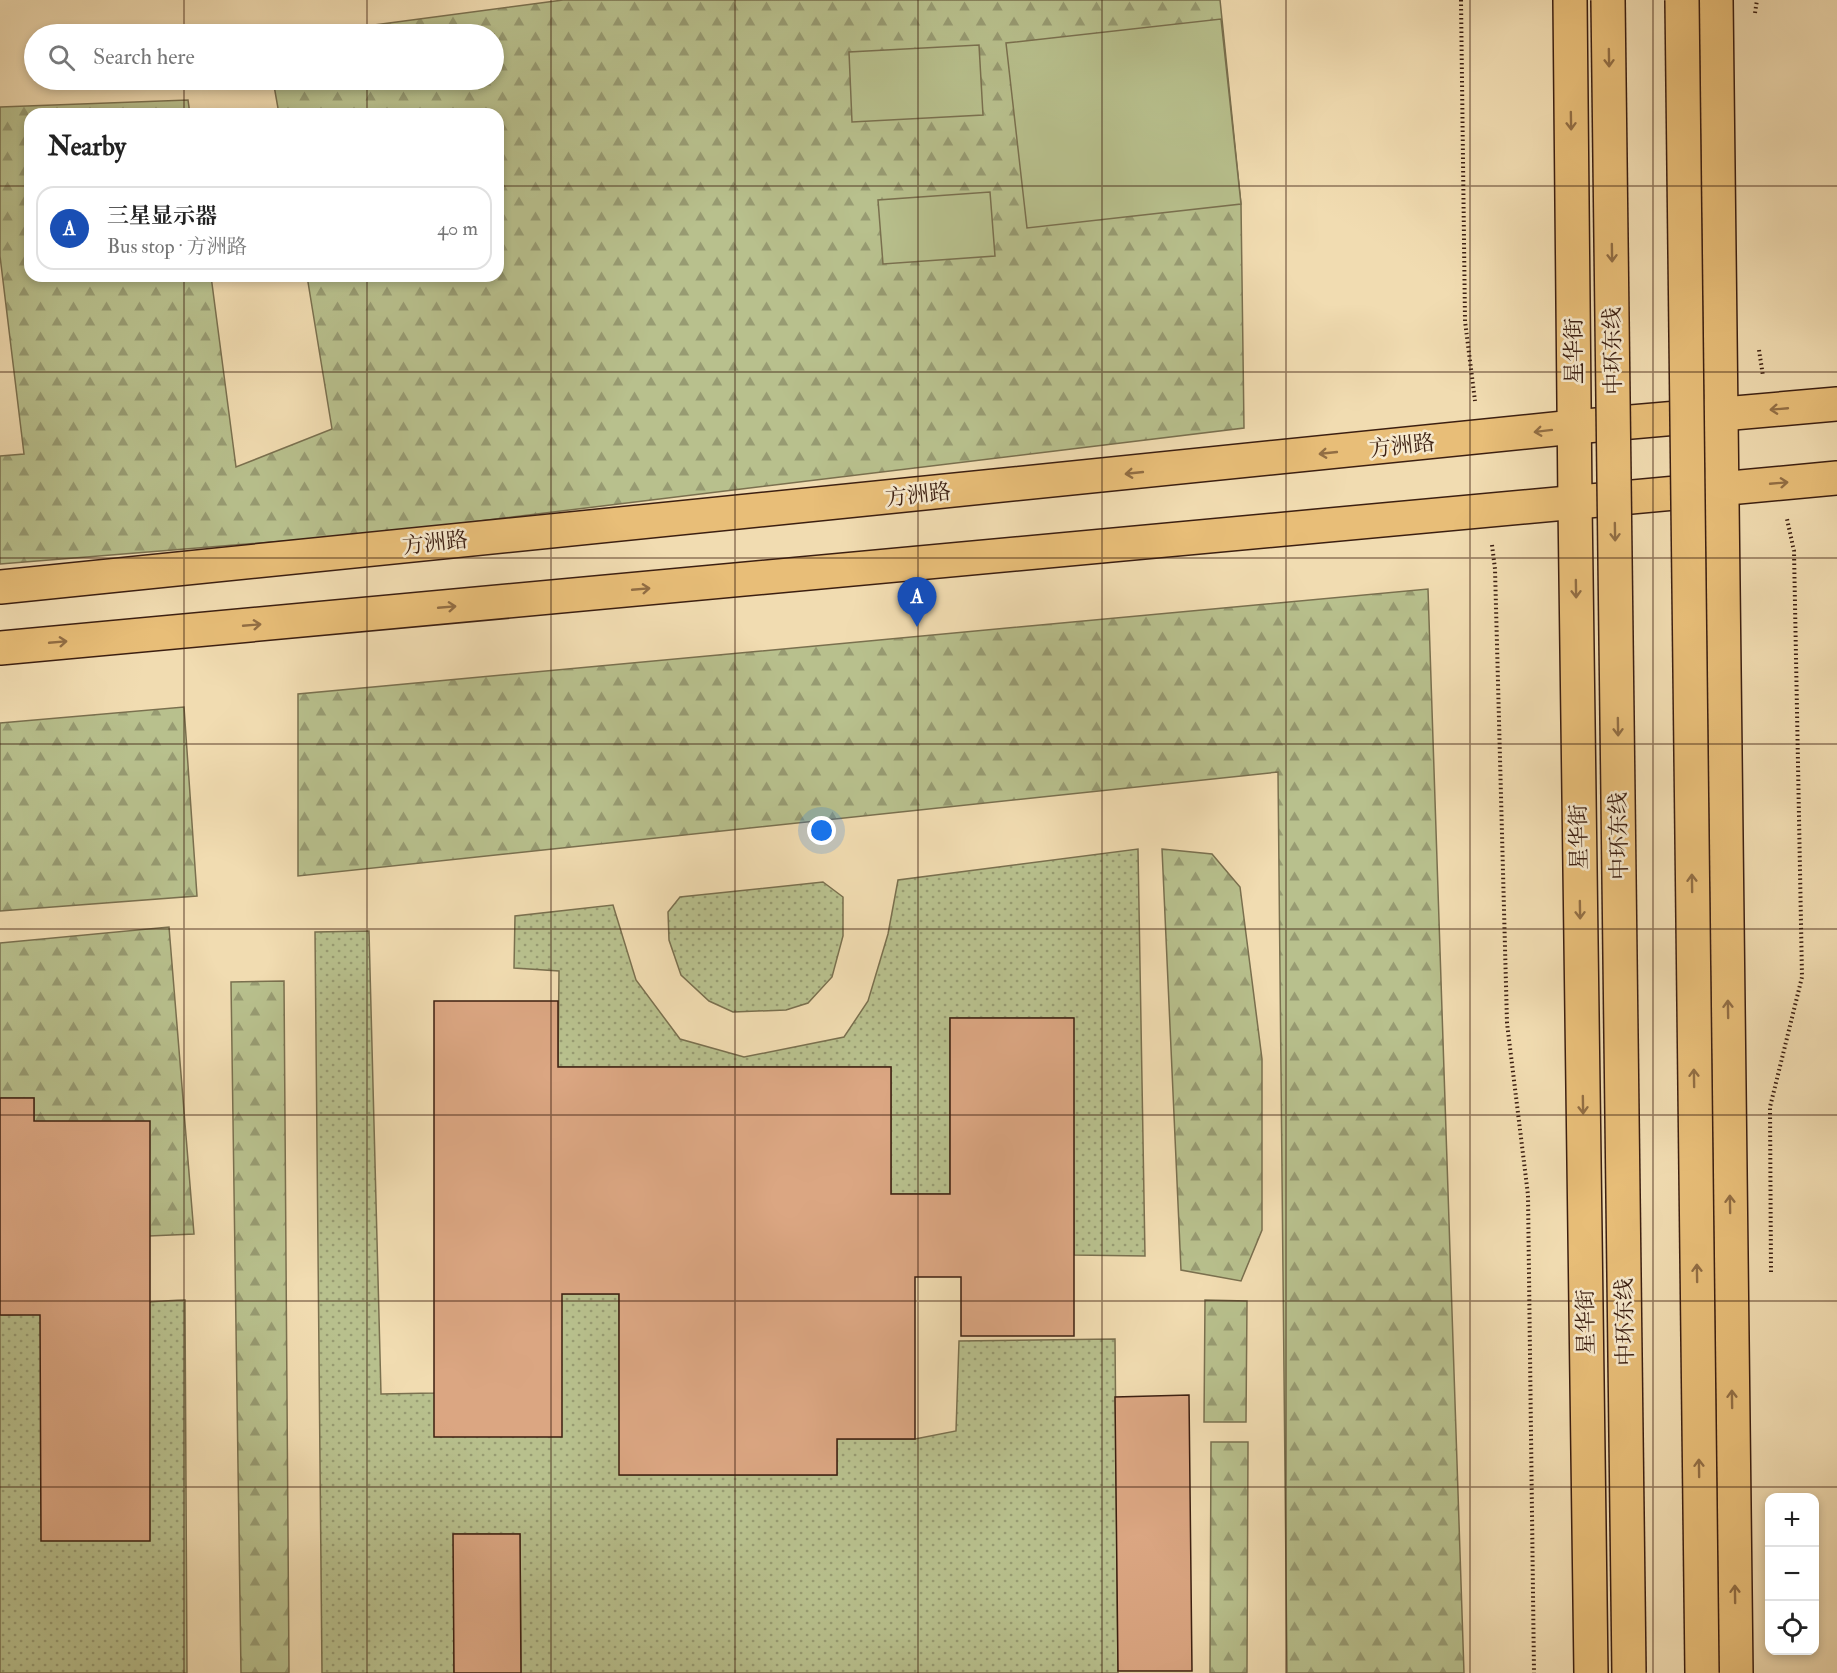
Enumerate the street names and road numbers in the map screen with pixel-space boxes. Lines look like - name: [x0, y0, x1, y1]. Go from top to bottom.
- street label: 中环东线: [1598, 307, 1628, 395]
- street label: 星华街: [1560, 318, 1588, 384]
- street label: 方洲路: [1368, 429, 1436, 463]
- street label: 方洲路: [884, 478, 952, 512]
- street label: 方洲路: [401, 526, 469, 560]
- street label: 中环东线: [1604, 792, 1634, 880]
- street label: 星华街: [1564, 804, 1594, 870]
- street label: 中环东线: [1610, 1278, 1640, 1366]
- street label: 星华街: [1571, 1289, 1601, 1355]

